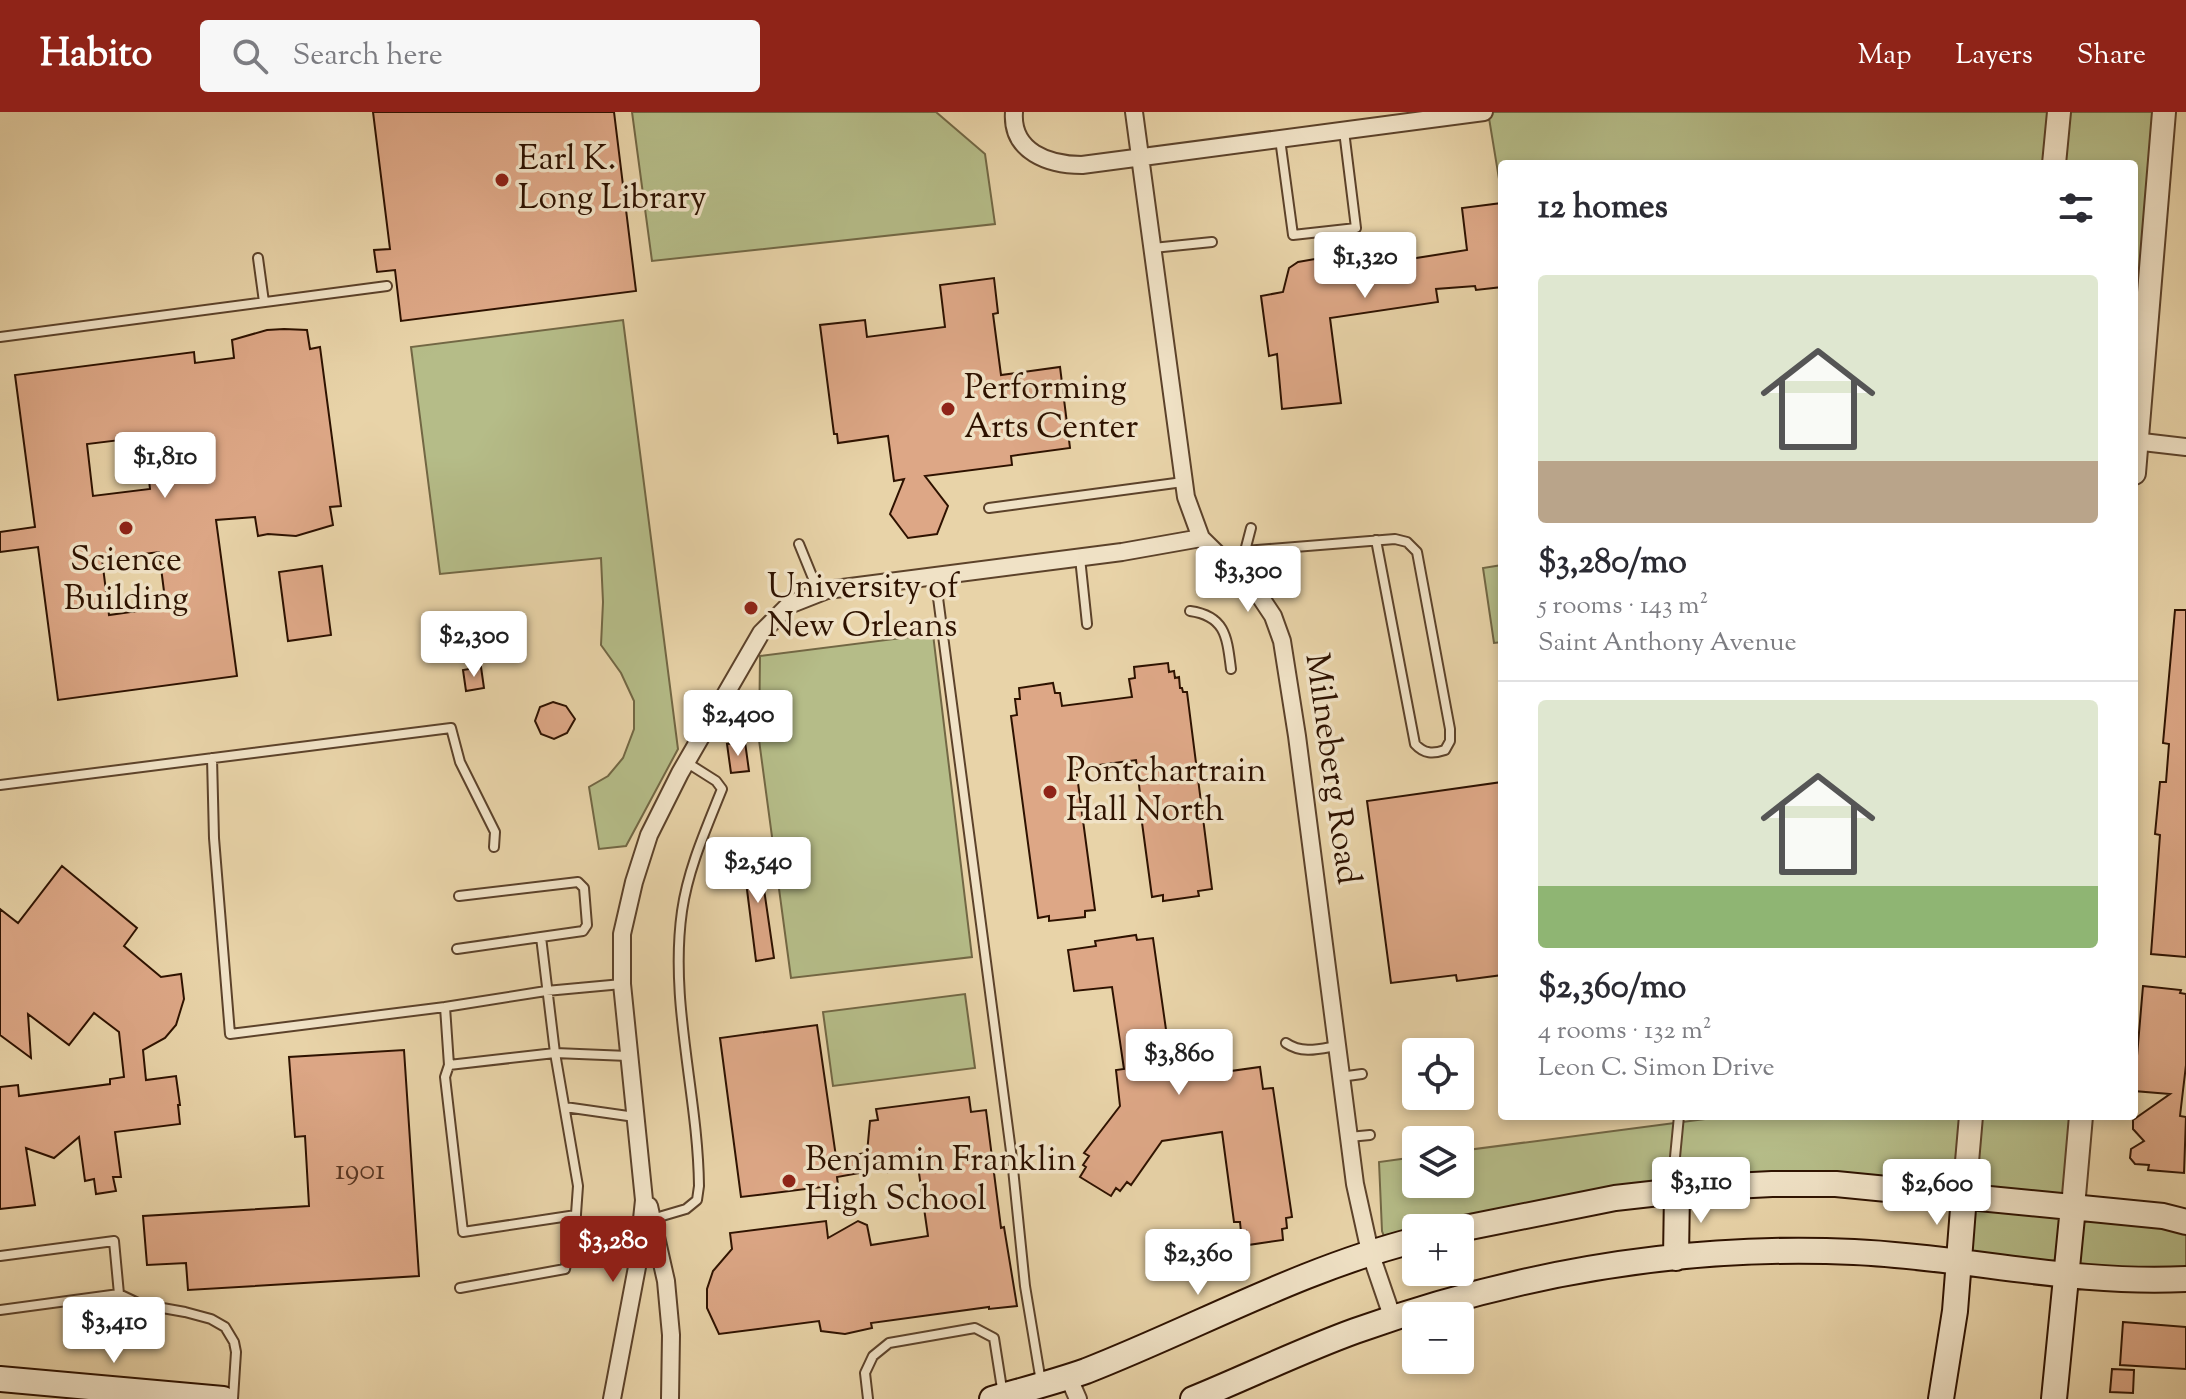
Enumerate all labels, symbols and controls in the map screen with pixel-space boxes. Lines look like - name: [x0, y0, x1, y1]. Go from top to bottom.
- search box: [200, 20, 760, 92]
- text: Habito: [40, 29, 152, 83]
- icon: search: [228, 34, 272, 78]
- text: Search here: [292, 35, 443, 78]
- text: Map: [1858, 36, 1911, 76]
- text: Layers: [1955, 36, 2033, 76]
- text: Share: [2077, 36, 2146, 76]
- place label: Earl K. Long Library: [518, 136, 707, 224]
- marker: Earl K. Long Library: [493, 171, 511, 189]
- text: 12 homes: [1538, 184, 1668, 233]
- icon: filters: [2054, 186, 2098, 230]
- pin: $1,320: [1300, 232, 1430, 300]
- text: $1,320: [1332, 239, 1398, 276]
- icon: home: [1746, 327, 1890, 471]
- place label: Performing Arts Center: [964, 365, 1138, 453]
- marker: Performing Arts Center: [939, 400, 957, 418]
- pin: $1,810: [100, 432, 230, 500]
- text: $1,810: [133, 439, 197, 476]
- marker: Science Building: [117, 519, 135, 537]
- place label: Science Building: [63, 537, 189, 625]
- text: $3,280/mo: [1538, 539, 1687, 588]
- pin: $3,300: [1183, 546, 1313, 614]
- text: $3,300: [1214, 553, 1282, 590]
- place label: University of New Orleans: [767, 564, 960, 652]
- text: 5 rooms · 143 m²: [1538, 588, 1708, 625]
- marker: University of New Orleans: [742, 599, 760, 617]
- pin: $2,300: [409, 611, 539, 679]
- text: $2,300: [439, 618, 509, 655]
- text: Saint Anthony Avenue: [1538, 625, 1797, 662]
- street label: Milneberg Road: [1291, 650, 1371, 888]
- pin: $2,400: [673, 690, 803, 758]
- text: $2,400: [702, 697, 774, 734]
- place label: Pontchartrain Hall North: [1066, 748, 1267, 836]
- icon: home: [1746, 752, 1890, 896]
- marker: Pontchartrain Hall North: [1041, 783, 1059, 801]
- pin: $2,540: [693, 837, 823, 905]
- text: $2,540: [724, 844, 792, 881]
- text: $2,360/mo: [1538, 964, 1686, 1013]
- text: 4 rooms · 132 m²: [1538, 1013, 1712, 1050]
- pin: $3,860: [1114, 1029, 1244, 1097]
- text: $3,860: [1144, 1036, 1214, 1073]
- map controls: [1402, 1038, 1474, 1374]
- button: locate: [1402, 1038, 1474, 1110]
- text: Leon C. Simon Drive: [1538, 1050, 1775, 1087]
- button: layers: [1402, 1126, 1474, 1198]
- place label: Benjamin Franklin High School: [805, 1137, 1077, 1225]
- house number: 1901: [335, 1150, 385, 1193]
- pin: $3,110: [1636, 1157, 1766, 1225]
- pin: $2,600: [1872, 1159, 2002, 1227]
- text: $3,110: [1670, 1164, 1732, 1201]
- text: $2,600: [1901, 1166, 1973, 1203]
- marker: Benjamin Franklin High School: [780, 1172, 798, 1190]
- button: +: [1402, 1214, 1474, 1286]
- pin: $3,280: [548, 1216, 678, 1284]
- text: $3,280: [578, 1223, 648, 1260]
- pin: $2,360: [1133, 1229, 1263, 1297]
- text: $2,360: [1163, 1236, 1233, 1273]
- pin: $3,410: [49, 1297, 179, 1365]
- button: −: [1402, 1302, 1474, 1374]
- text: $3,410: [81, 1304, 147, 1341]

